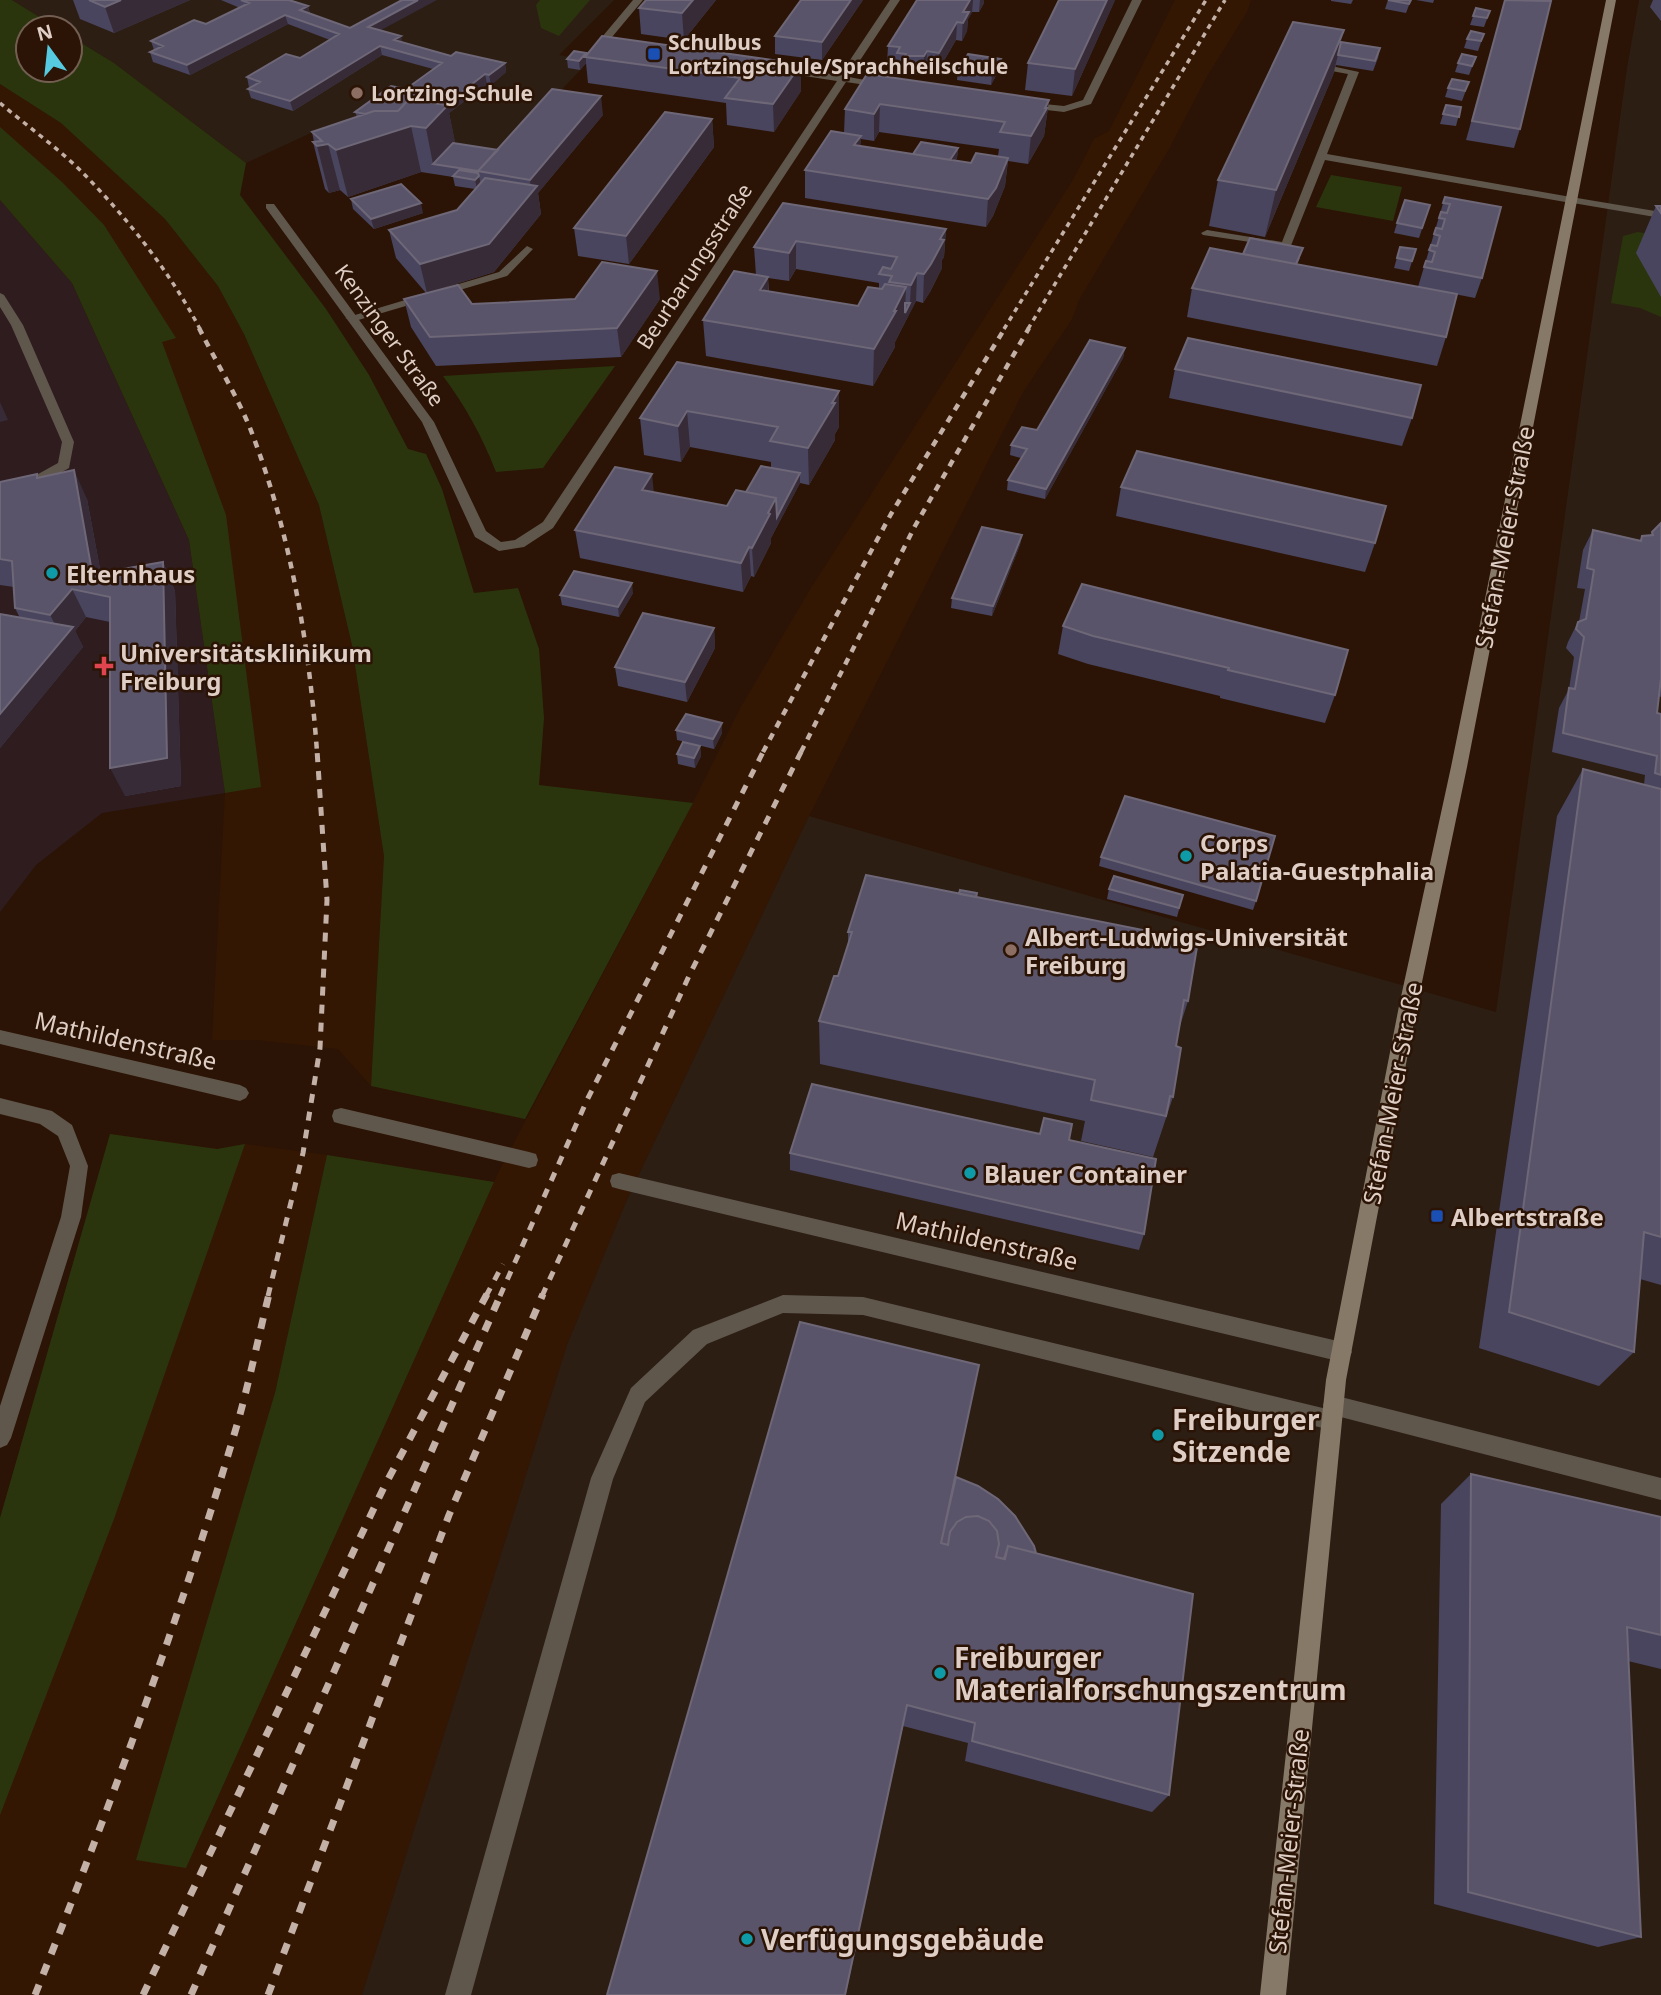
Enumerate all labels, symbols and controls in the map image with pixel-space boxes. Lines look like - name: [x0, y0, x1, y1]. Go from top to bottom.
- north arrow: [14, 14, 84, 84]
- text: N: [34, 18, 55, 47]
- place label: Schulbus Lortzingschule/Sprachheilschule: [668, 28, 1008, 80]
- marker: Schulbus Lortzingschule/Sprachheilschule: [646, 46, 662, 62]
- place label: Lortzing-Schule: [371, 79, 533, 107]
- marker: Lortzing-Schule: [349, 85, 365, 101]
- street label: Beurbarungsstraße: [630, 178, 758, 354]
- street label: Kenzinger Straße: [329, 258, 451, 412]
- street label: Stefan-Meier-Straße: [1466, 423, 1542, 651]
- place label: Elternhaus: [66, 557, 195, 590]
- marker: Elternhaus: [44, 565, 60, 581]
- place label: Universitätsklinikum Freiburg: [120, 636, 372, 697]
- marker: Universitätsklinikum Freiburg: [94, 656, 114, 676]
- place label: Corps Palatia-Guestphalia: [1200, 826, 1434, 887]
- marker: Corps Palatia-Guestphalia: [1178, 848, 1194, 864]
- place label: Albert-Ludwigs-Universität Freiburg: [1025, 920, 1348, 981]
- marker: Albert-Ludwigs-Universität Freiburg: [1003, 942, 1019, 958]
- street label: Stefan-Meier-Straße: [1354, 979, 1430, 1207]
- street label: Mathildenstraße: [32, 1003, 220, 1077]
- place label: Blauer Container: [984, 1157, 1187, 1190]
- marker: Blauer Container: [962, 1165, 978, 1181]
- place label: Albertstraße: [1451, 1200, 1604, 1233]
- street label: Mathildenstraße: [893, 1203, 1081, 1277]
- marker: Albertstraße: [1429, 1208, 1445, 1224]
- place label: Freiburger Sitzende: [1172, 1400, 1320, 1470]
- marker: Freiburger Sitzende: [1150, 1427, 1166, 1443]
- place label: Freiburger Materialforschungszentrum: [954, 1638, 1347, 1708]
- marker: Freiburger Materialforschungszentrum: [932, 1665, 948, 1681]
- street label: Stefan-Meier-Straße: [1260, 1727, 1316, 1955]
- place label: Verfügungsgebäude: [761, 1920, 1044, 1958]
- marker: Verfügungsgebäude: [739, 1931, 755, 1947]

